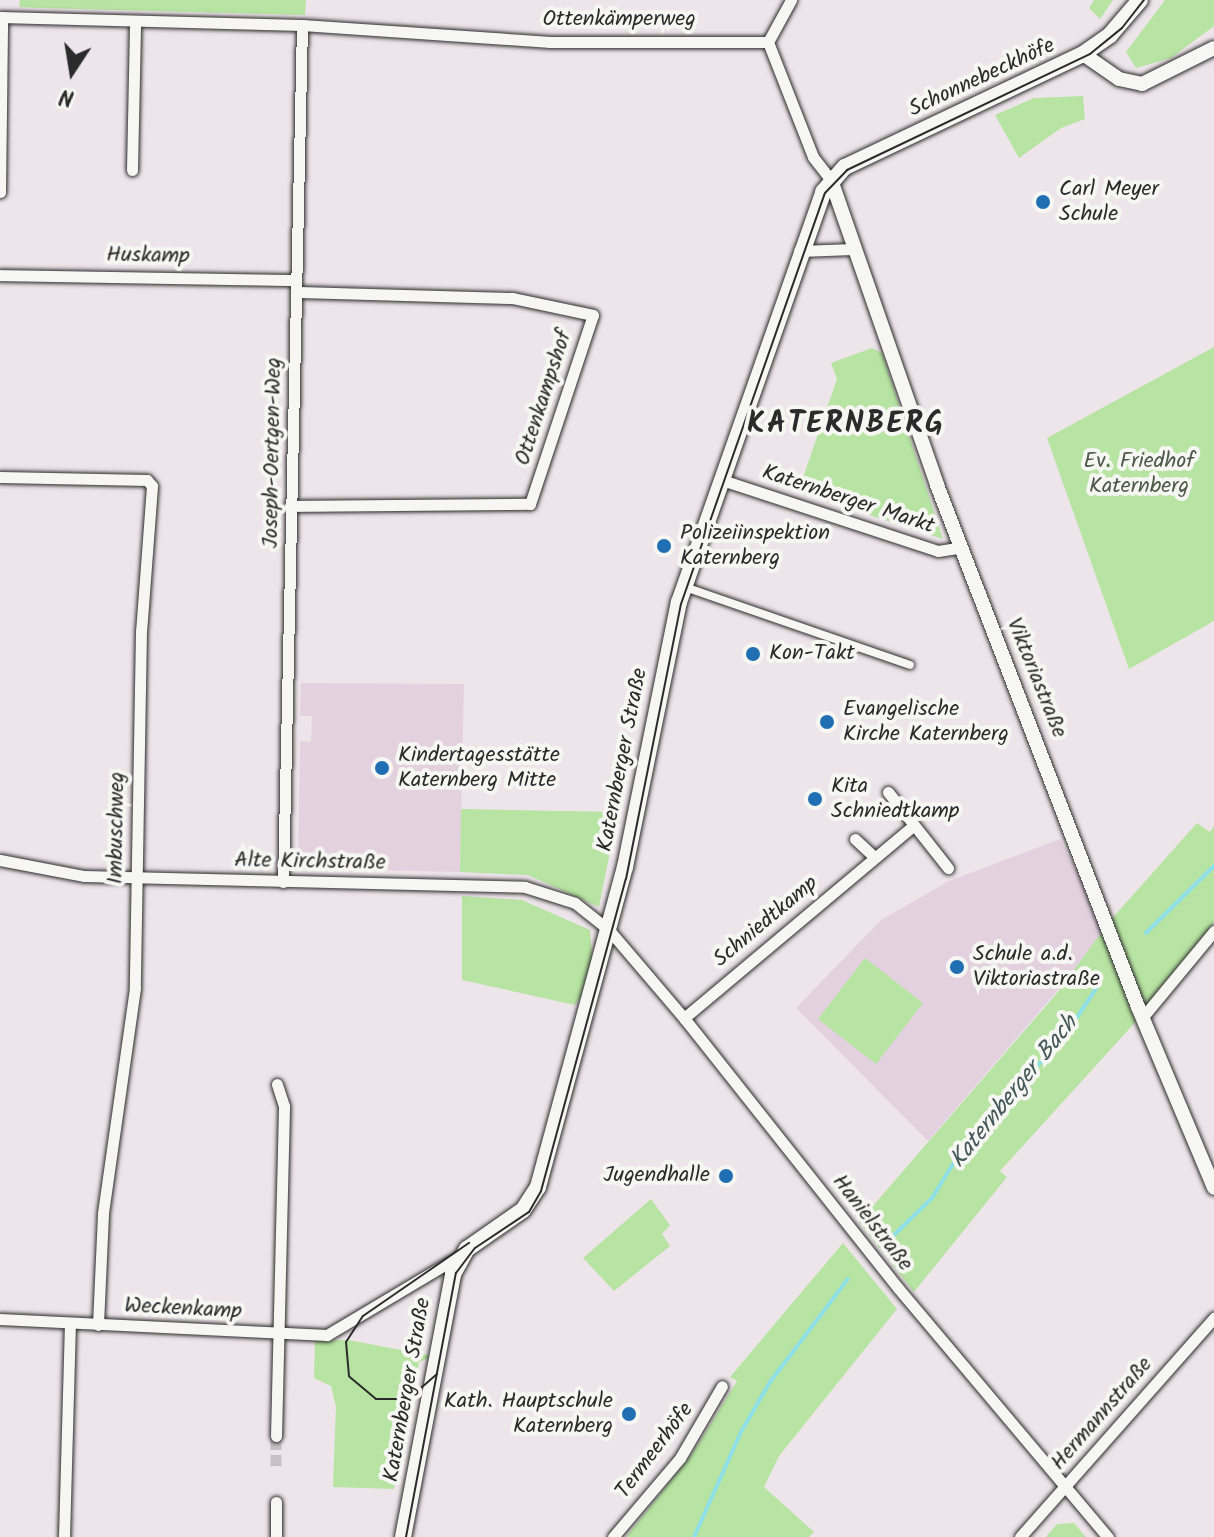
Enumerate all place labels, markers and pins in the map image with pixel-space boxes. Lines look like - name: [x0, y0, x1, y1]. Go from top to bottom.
- place label: Carl Meyer Schule: [1059, 176, 1159, 228]
- marker: Carl Meyer Schule: [1034, 193, 1052, 211]
- place label: Polizeiinspektion Katernberg: [680, 520, 830, 572]
- marker: Polizeiinspektion Katernberg: [655, 537, 673, 555]
- place label: Kon-Takt: [769, 641, 855, 667]
- marker: Kon-Takt: [744, 645, 762, 663]
- place label: Evangelische Kirche Katernberg: [843, 696, 1009, 748]
- marker: Evangelische Kirche Katernberg: [818, 713, 836, 731]
- place label: Kindertagesstätte Katernberg Mitte: [398, 742, 560, 794]
- marker: Kindertagesstätte Katernberg Mitte: [373, 759, 391, 777]
- place label: Kita Schniedtkamp: [831, 773, 959, 824]
- marker: Kita Schniedtkamp: [806, 790, 824, 808]
- place label: Schule a.d. Viktoriastraße: [973, 941, 1100, 992]
- marker: Schule a.d. Viktoriastraße: [948, 958, 966, 976]
- place label: Jugendhalle: [603, 1163, 710, 1189]
- marker: Jugendhalle: [717, 1167, 735, 1185]
- place label: Kath. Hauptschule Katernberg: [444, 1388, 613, 1440]
- marker: Kath. Hauptschule Katernberg: [620, 1405, 638, 1423]

